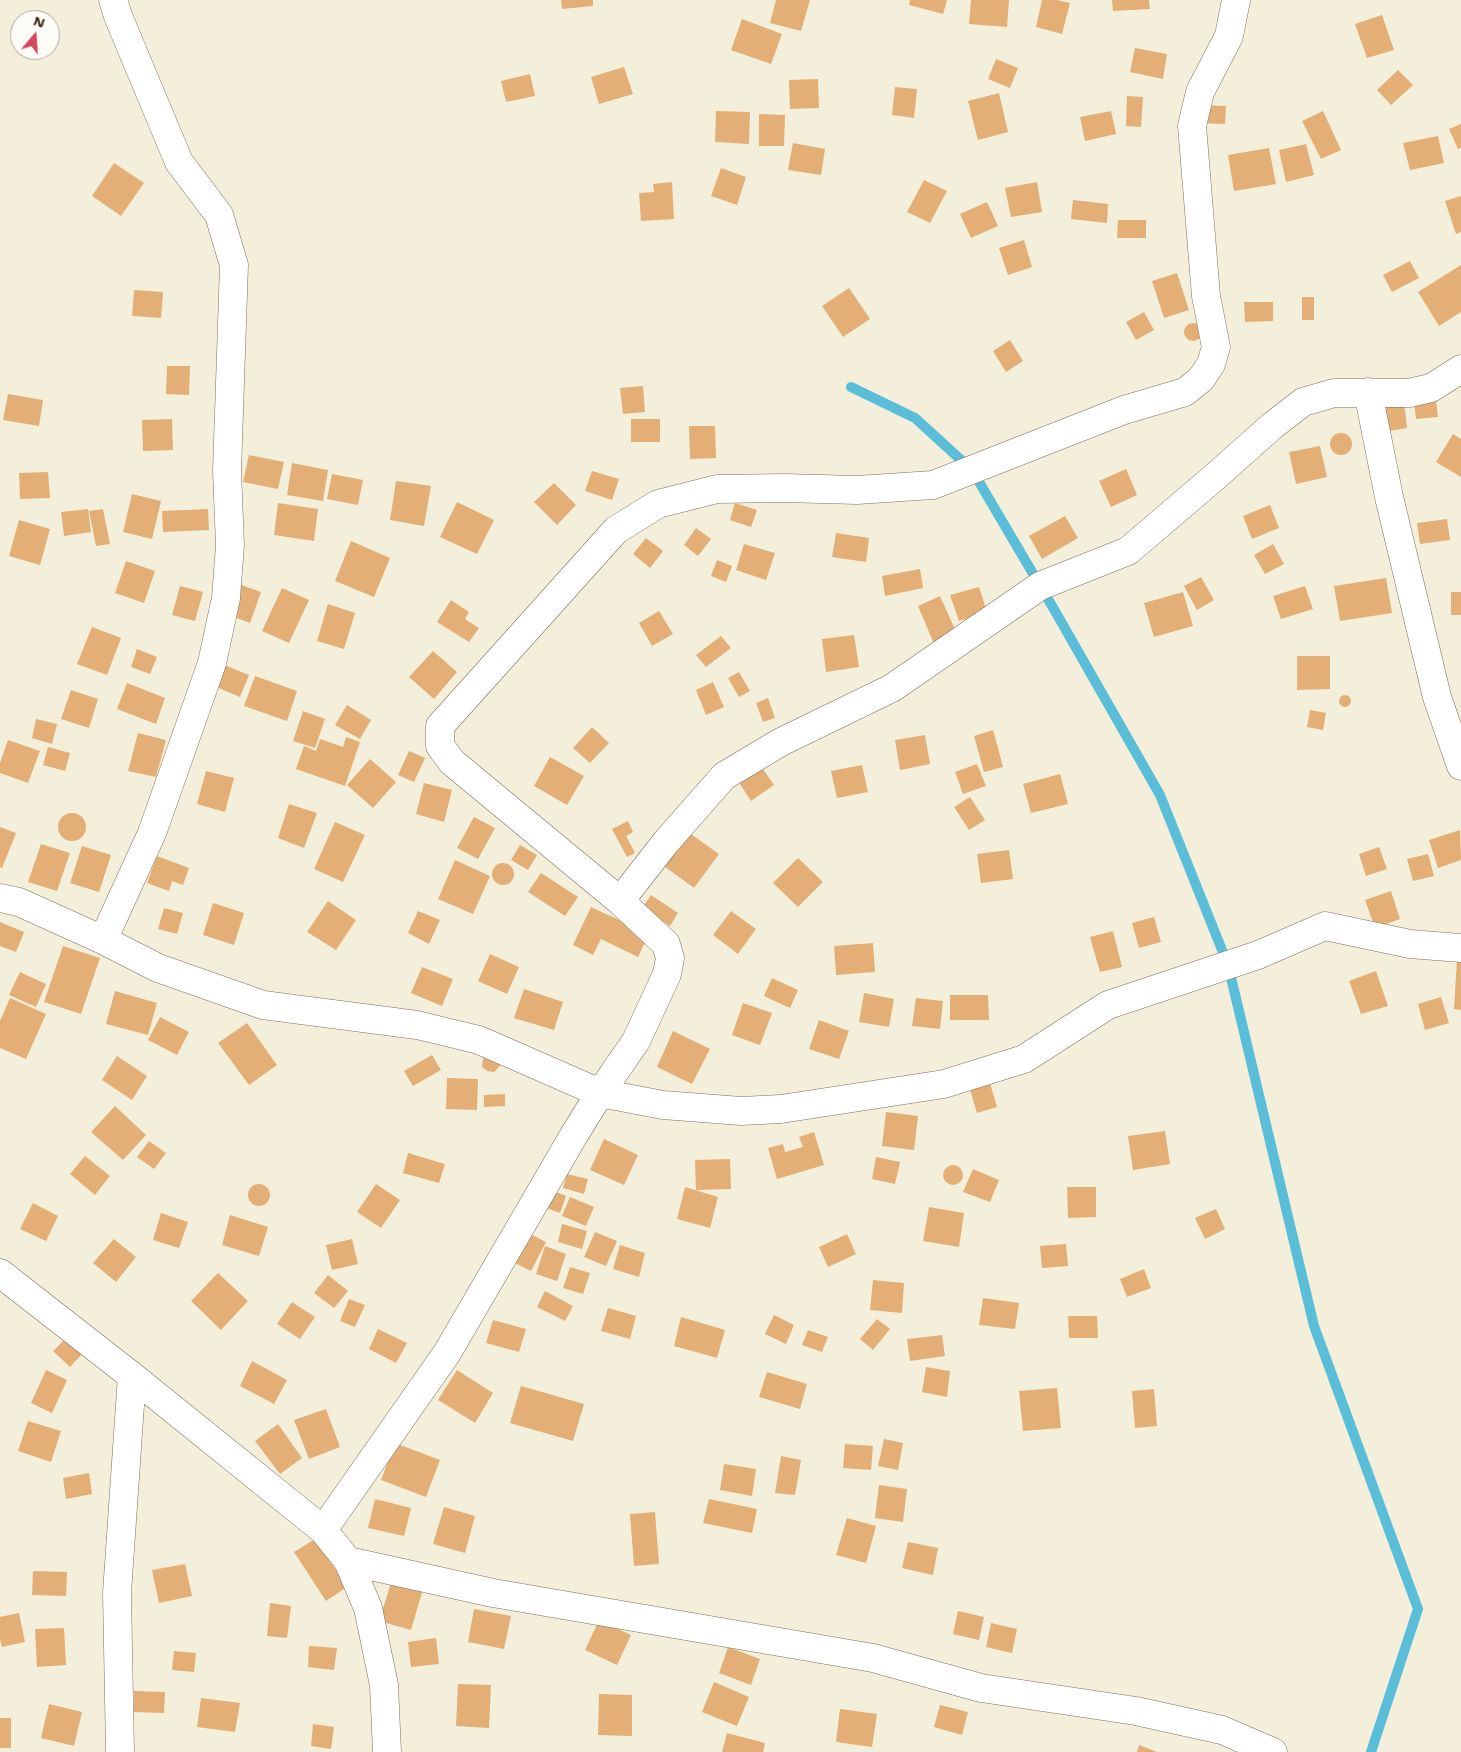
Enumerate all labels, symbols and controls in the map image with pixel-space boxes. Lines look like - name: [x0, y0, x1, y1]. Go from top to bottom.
- north arrow: [10, 10, 60, 60]
- text: N: [31, 11, 47, 32]

